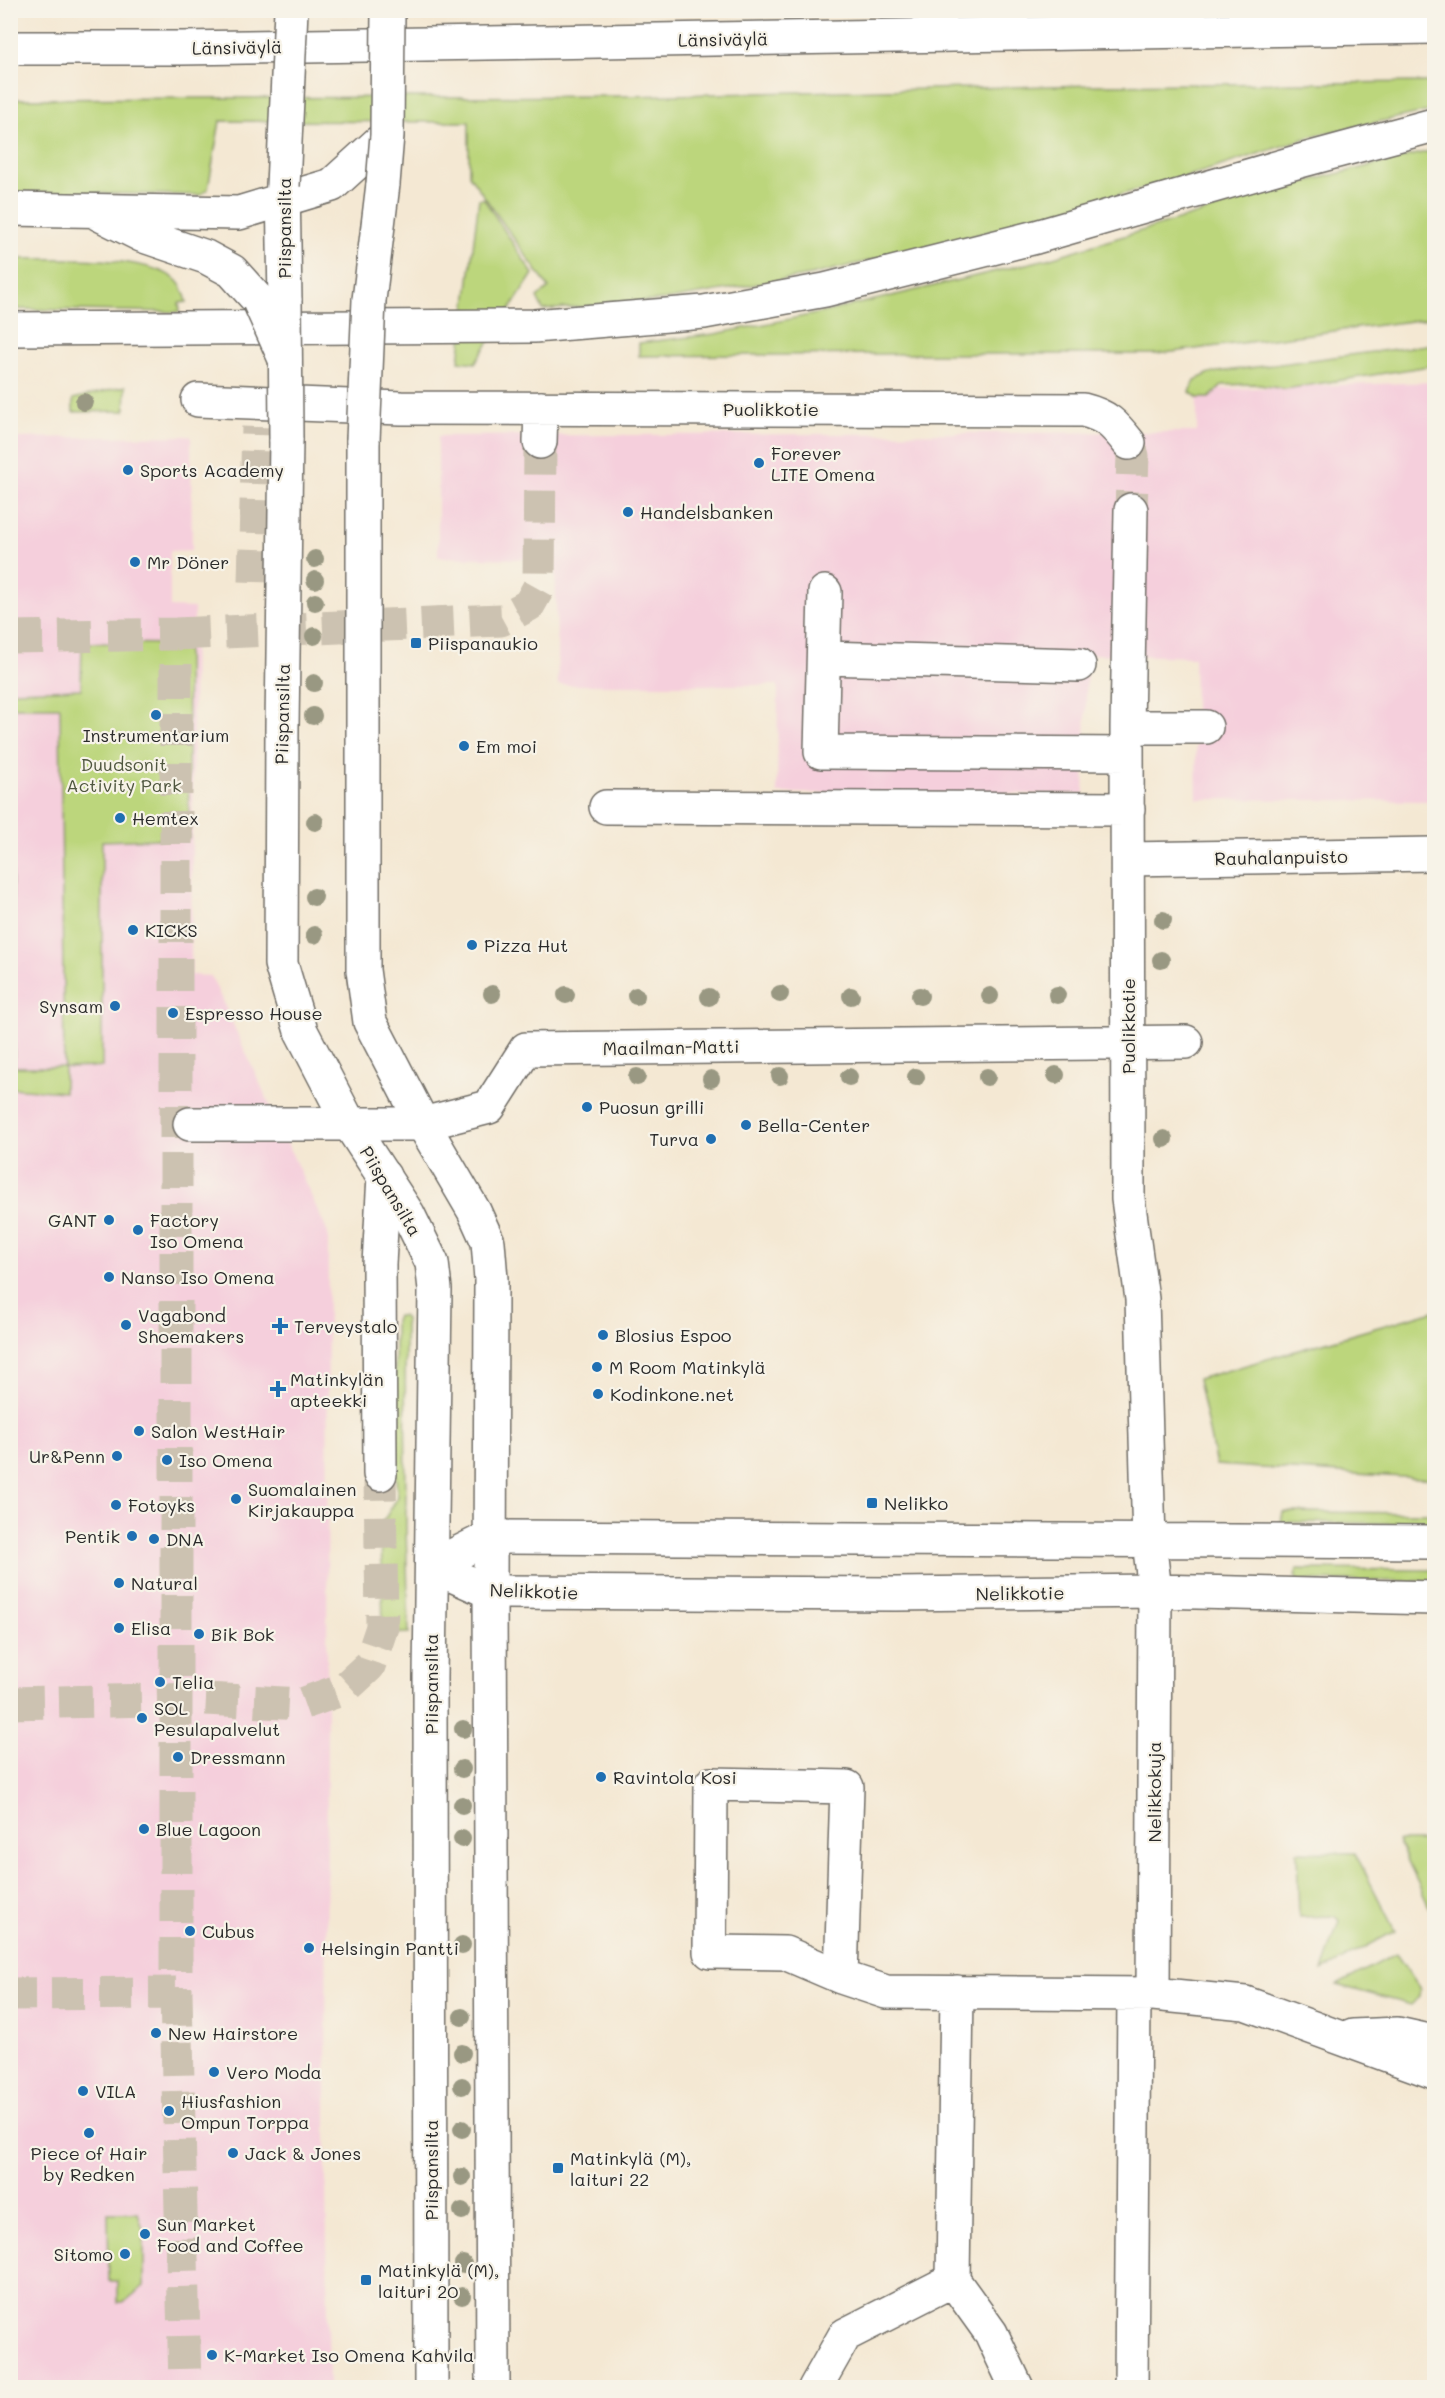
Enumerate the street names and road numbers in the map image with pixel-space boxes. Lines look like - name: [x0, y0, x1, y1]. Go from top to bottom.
- street label: Länsiväylä: [678, 26, 768, 52]
- street label: Länsiväylä: [192, 34, 282, 60]
- street label: Piispansilta: [272, 178, 296, 278]
- street label: Puolikkotie: [723, 397, 819, 421]
- street label: Piispansilta: [269, 663, 295, 765]
- street label: Rauhalanpuisto: [1214, 844, 1348, 870]
- street label: Puolikkotie: [1116, 978, 1140, 1074]
- street label: Maailman-Matti: [602, 1034, 740, 1060]
- street label: Piispansilta: [355, 1142, 427, 1240]
- street label: Nelikkotie: [489, 1577, 579, 1605]
- street label: Nelikkotie: [975, 1580, 1065, 1606]
- street label: Piispansilta: [419, 1634, 443, 1734]
- street label: Nelikkokuja: [1142, 1742, 1166, 1842]
- street label: Piispansilta: [419, 2120, 443, 2220]

